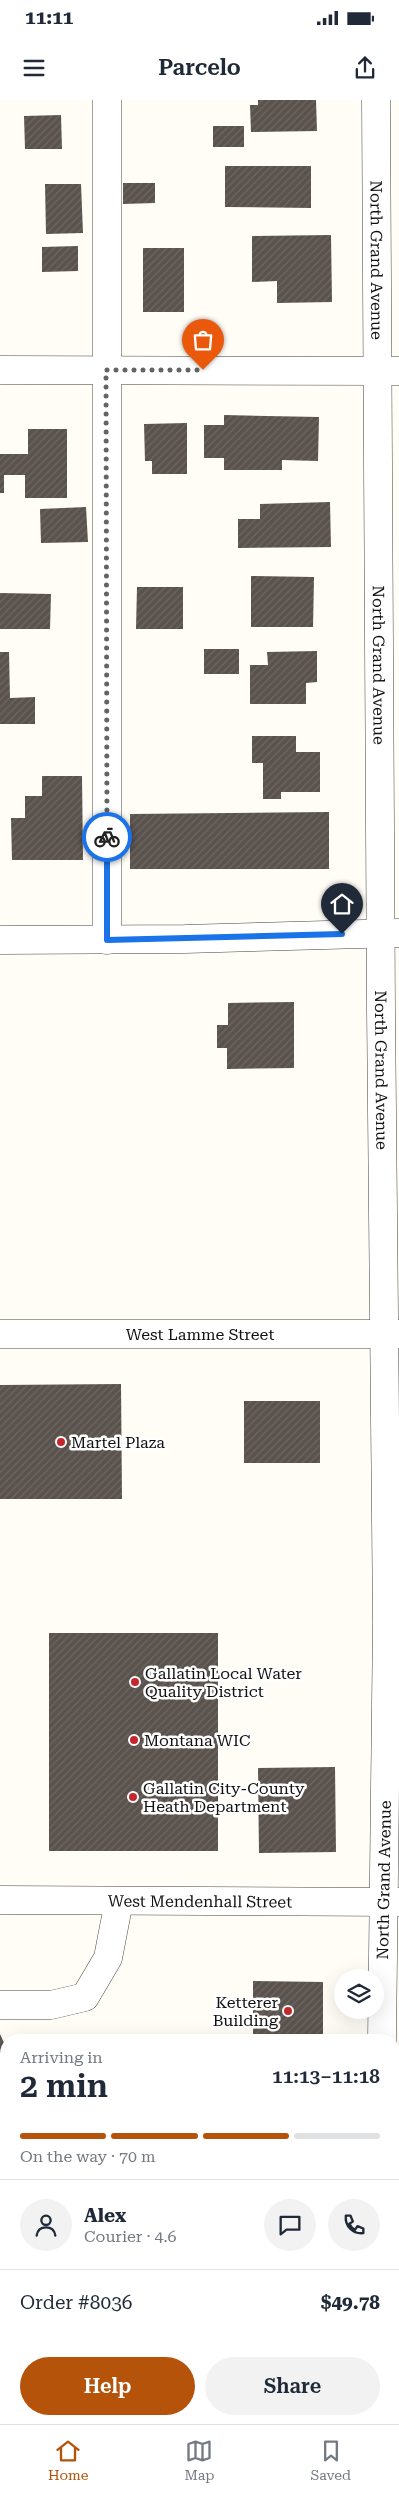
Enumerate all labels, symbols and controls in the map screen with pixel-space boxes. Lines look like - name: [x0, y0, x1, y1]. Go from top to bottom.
- text: 11:11: [25, 6, 74, 29]
- icon: menu: [20, 54, 48, 82]
- icon: share: [351, 54, 379, 82]
- text: Parcelo: [158, 55, 241, 80]
- street label: North Grand Avenue: [367, 180, 387, 340]
- pin: [182, 319, 224, 370]
- icon: bag: [189, 326, 217, 354]
- street label: North Grand Avenue: [369, 585, 389, 745]
- courier: [82, 812, 132, 862]
- icon: bike: [93, 823, 121, 851]
- pin: [321, 883, 363, 934]
- icon: home: [328, 890, 356, 918]
- street label: North Grand Avenue: [371, 990, 392, 1150]
- street label: West Lamme Street: [126, 1325, 274, 1344]
- place label: Martel Plaza: [71, 1433, 165, 1452]
- marker: Martel Plaza: [55, 1436, 67, 1448]
- place label: Gallatin Local Water Quality District: [145, 1664, 302, 1701]
- marker: Gallatin Local Water Quality District: [129, 1676, 141, 1688]
- place label: Montana WIC: [144, 1731, 251, 1750]
- marker: Montana WIC: [128, 1734, 140, 1746]
- place label: Gallatin City-County Heath Department: [143, 1779, 305, 1816]
- marker: Gallatin City-County Heath Department: [127, 1791, 139, 1803]
- street label: North Grand Avenue: [373, 1800, 395, 1960]
- street label: West Mendenhall Street: [108, 1891, 292, 1911]
- map controls: [334, 1969, 384, 2019]
- button: layers: [334, 1969, 384, 2019]
- place label: Ketterer Building: [213, 1993, 279, 2030]
- marker: Ketterer Building: [282, 2005, 294, 2017]
- text: Arriving in: [20, 2048, 103, 2067]
- text: 11:13–11:18: [272, 2065, 380, 2088]
- text: 2 min: [20, 2067, 108, 2105]
- text: On the way · 70 m: [20, 2147, 156, 2166]
- button: person: [20, 2199, 72, 2251]
- button: chat: [264, 2199, 316, 2251]
- button: phone: [328, 2199, 380, 2251]
- text: Alex: [84, 2204, 126, 2227]
- text: Courier · 4.6: [84, 2227, 177, 2246]
- text: Order #8036: [20, 2291, 132, 2314]
- text: $49.78: [321, 2291, 380, 2314]
- button: Help: [20, 2357, 195, 2415]
- button: Share: [205, 2357, 380, 2415]
- tab: Home: [48, 2437, 89, 2483]
- tab: Map: [185, 2437, 214, 2483]
- tab: Saved: [310, 2437, 351, 2483]

